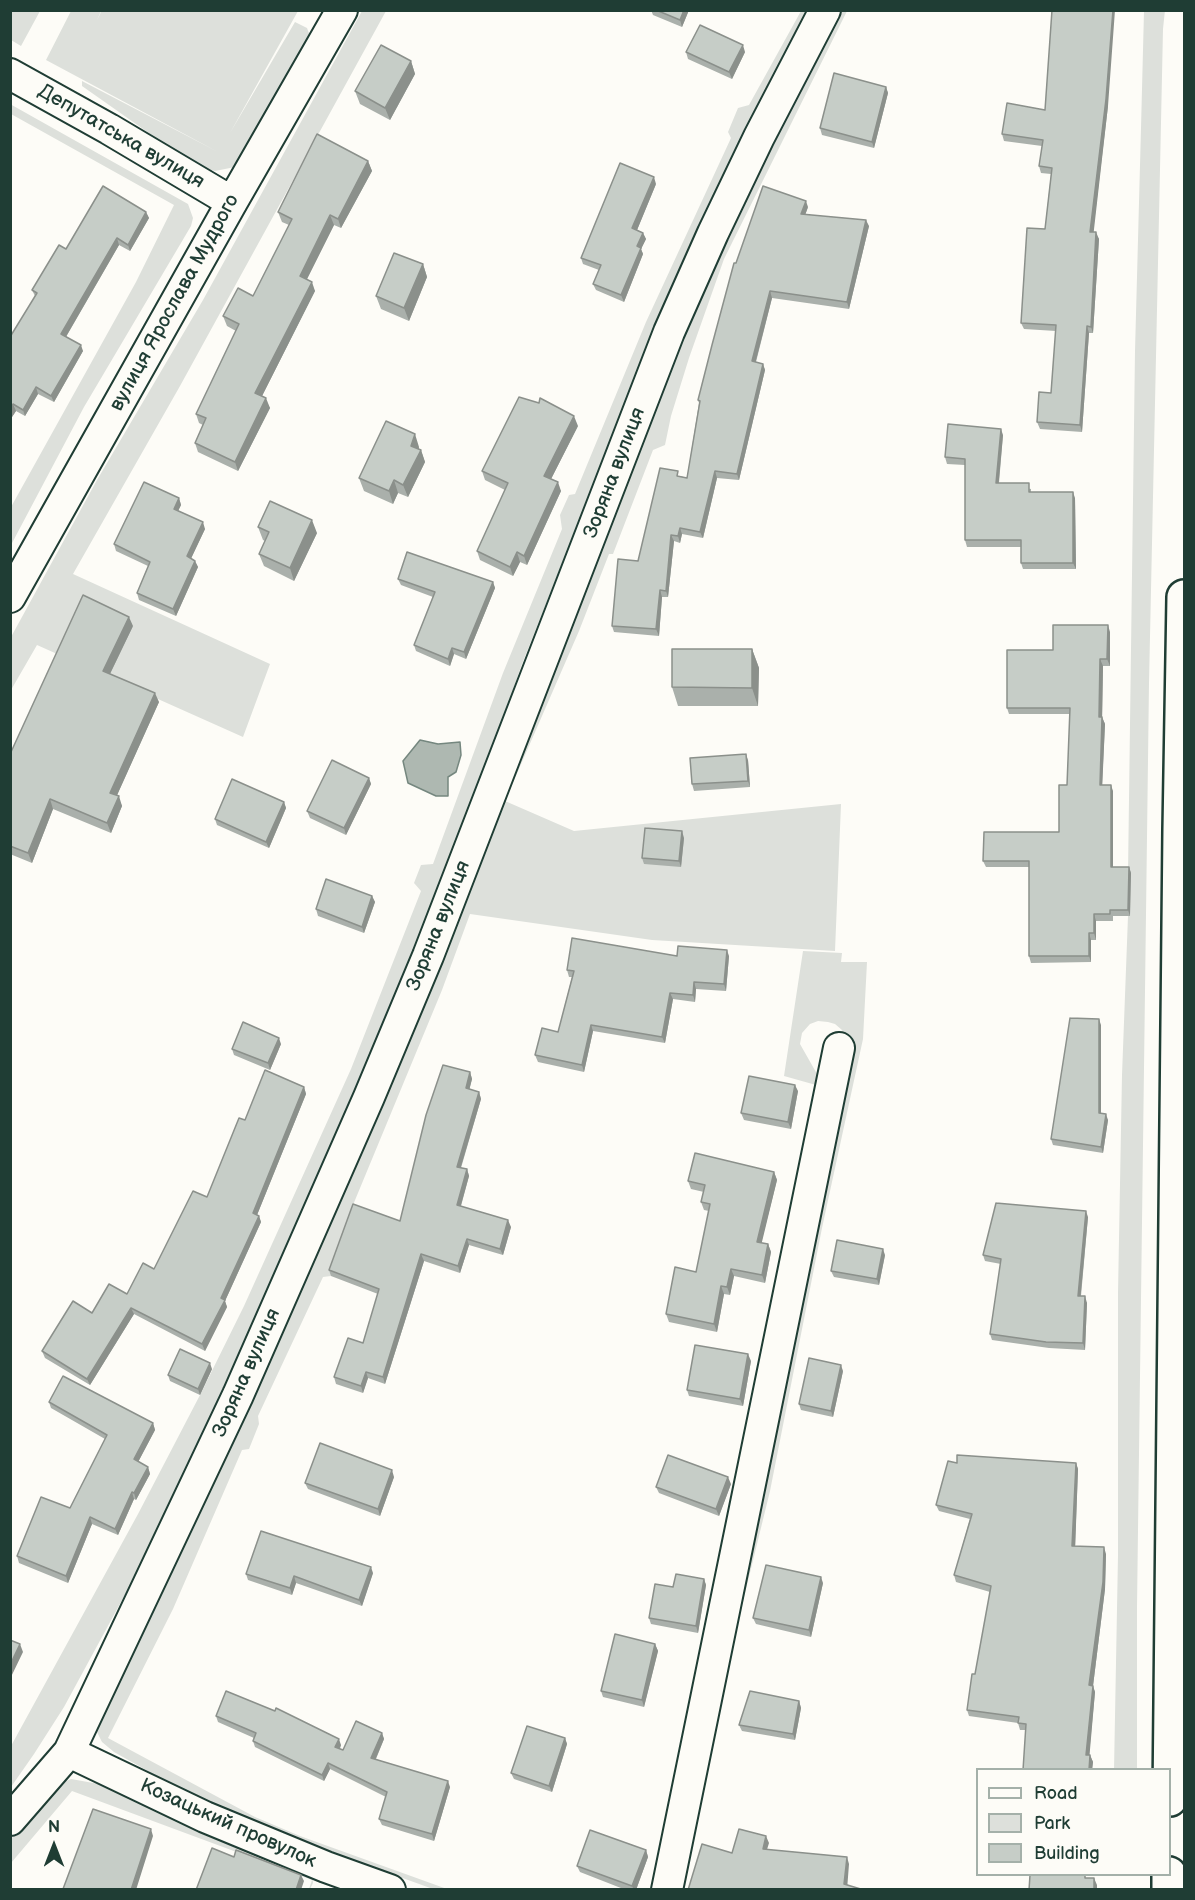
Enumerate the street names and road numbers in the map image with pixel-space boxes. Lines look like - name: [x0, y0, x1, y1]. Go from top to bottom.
- street label: Депутатська вулиця: [34, 80, 208, 194]
- street label: вулиця Ярослава Мудрого: [105, 190, 245, 416]
- street label: Зоряна вулиця: [579, 404, 651, 542]
- street label: Зоряна вулиця: [402, 857, 476, 995]
- street label: Зоряна вулиця: [208, 1305, 286, 1441]
- street label: Козацький провулок: [136, 1774, 320, 1874]

